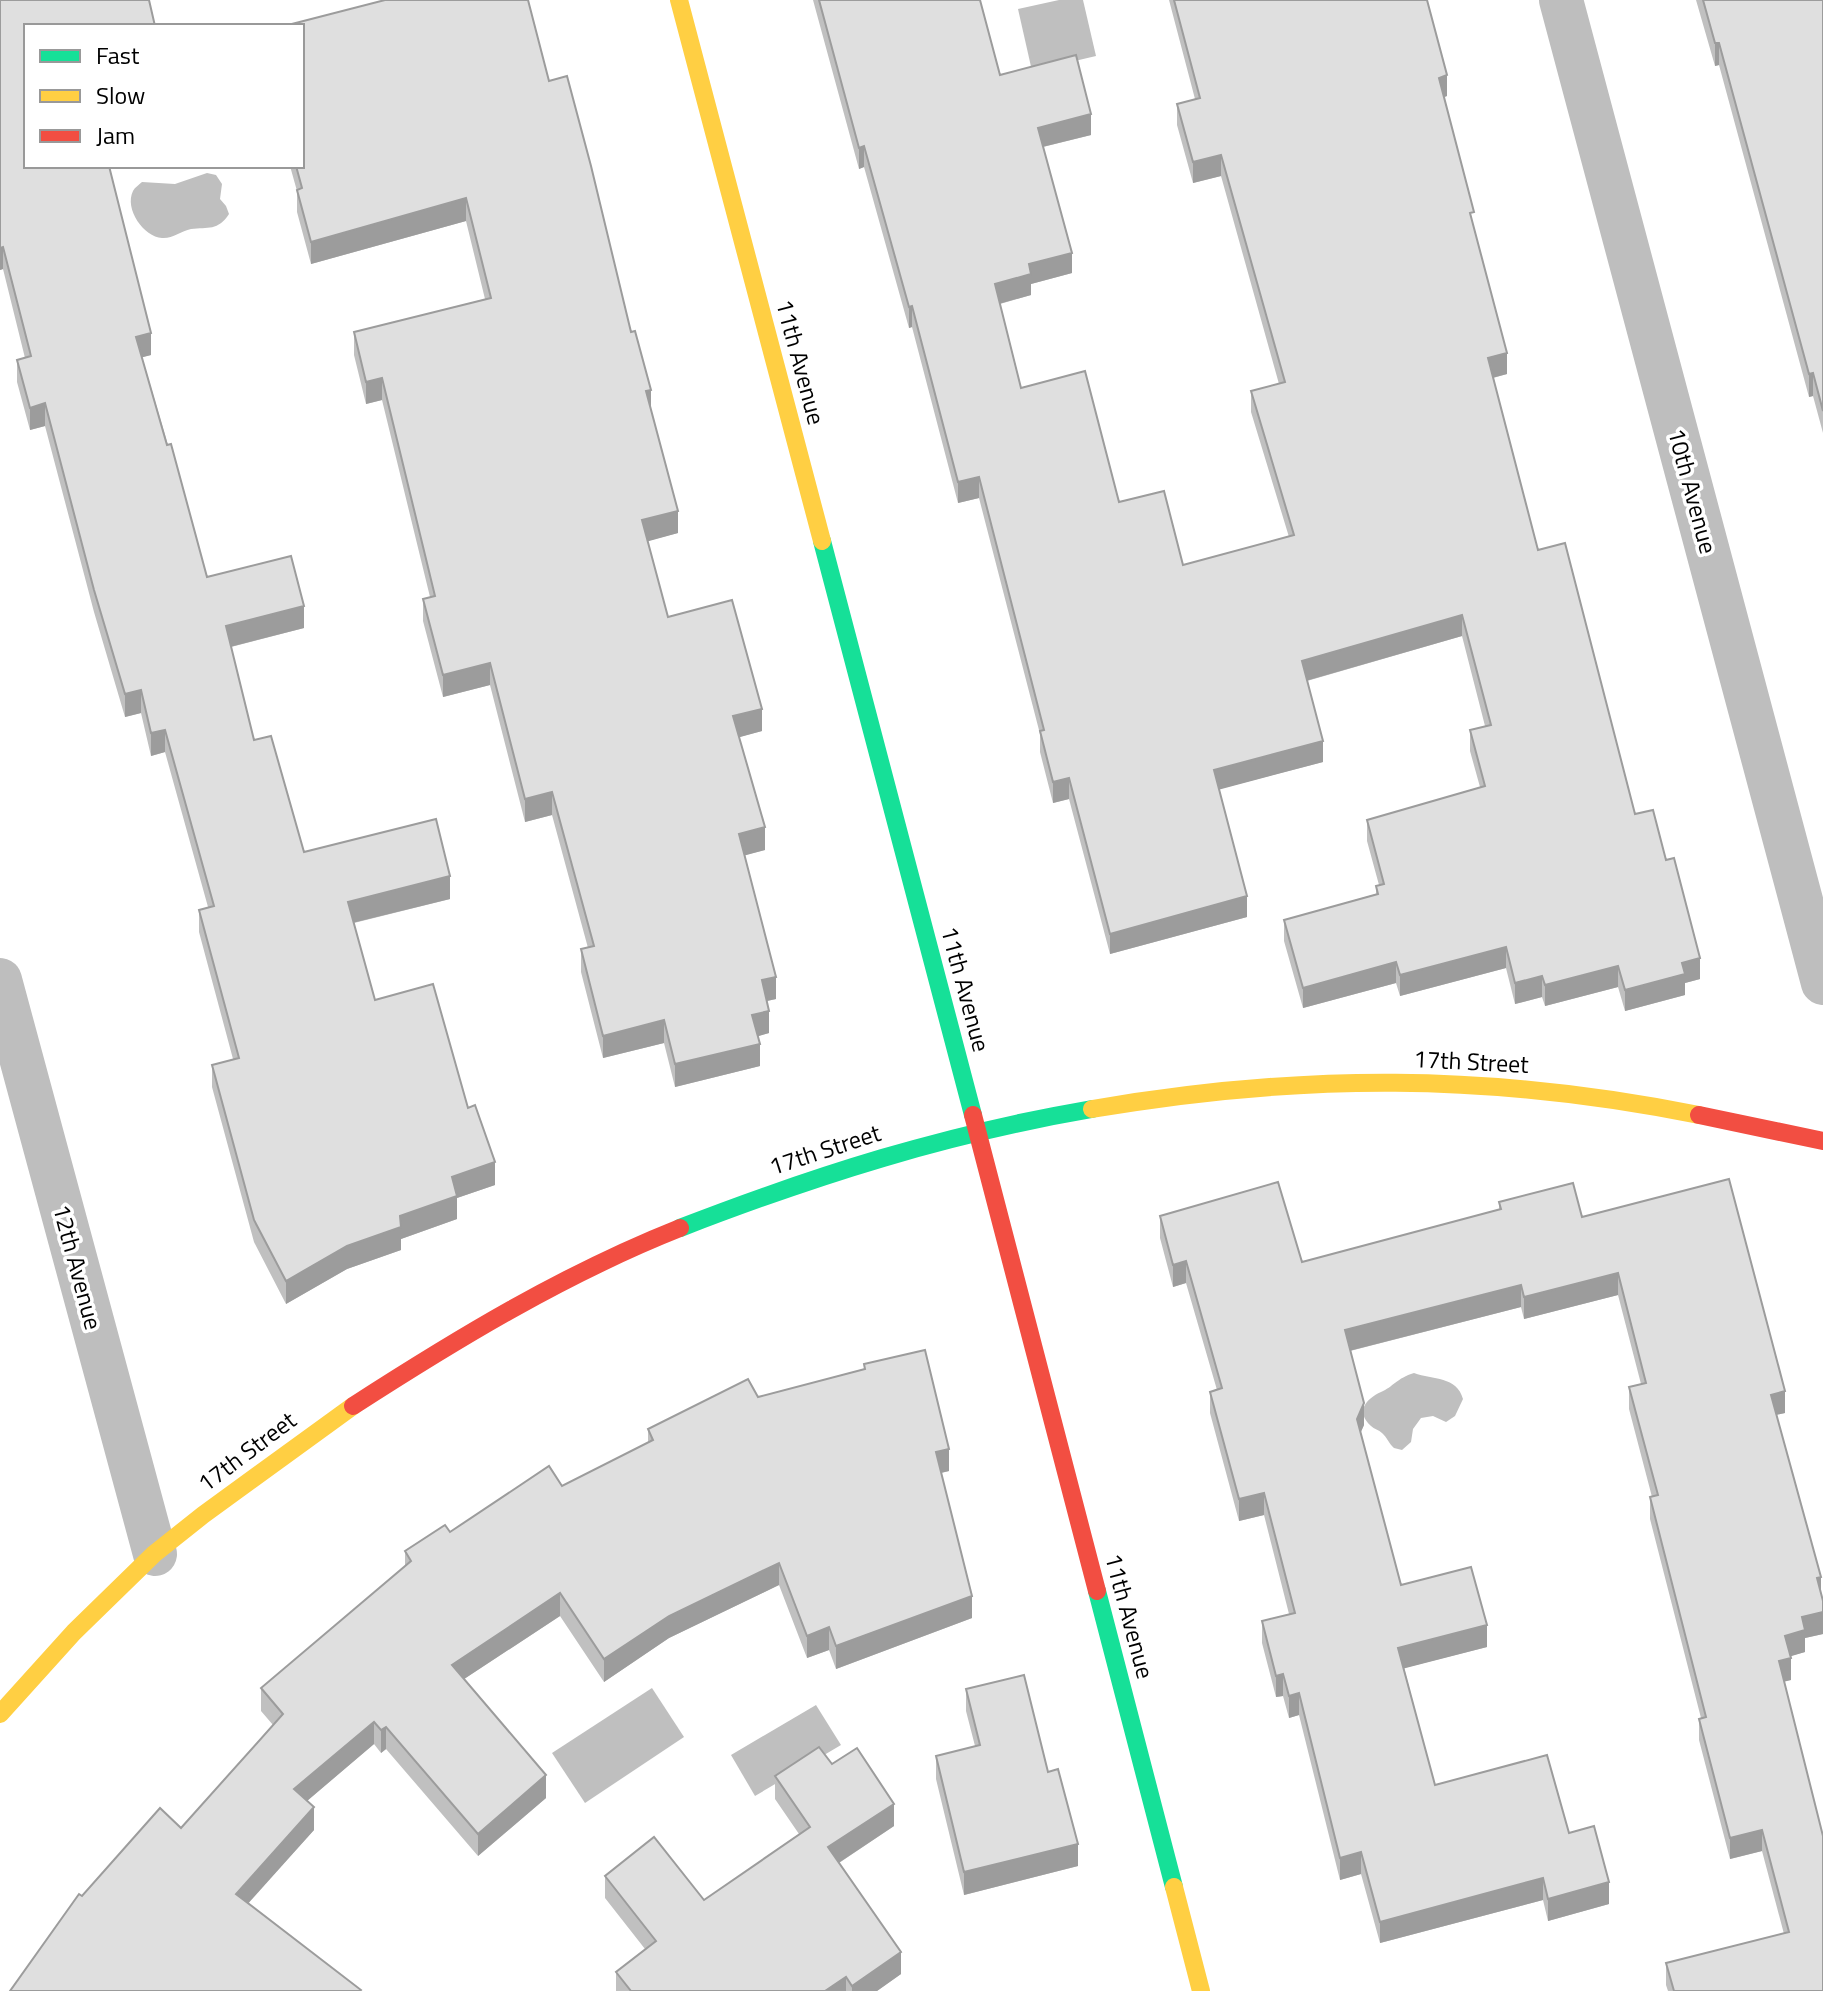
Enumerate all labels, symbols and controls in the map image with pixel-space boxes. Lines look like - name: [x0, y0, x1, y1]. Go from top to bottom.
- legend: [24, 24, 304, 168]
- text: Fast: [96, 37, 140, 73]
- text: Slow: [96, 77, 145, 113]
- text: Jam: [96, 117, 135, 153]
- street label: 11th Avenue: [767, 295, 835, 428]
- street label: 10th Avenue: [1659, 424, 1727, 557]
- street label: 11th Avenue: [932, 922, 1000, 1055]
- street label: 17th Street: [1413, 1040, 1530, 1082]
- street label: 17th Street: [764, 1114, 886, 1184]
- street label: 12th Avenue: [44, 1200, 112, 1333]
- street label: 17th Street: [190, 1402, 304, 1500]
- street label: 11th Avenue: [1096, 1549, 1164, 1682]

